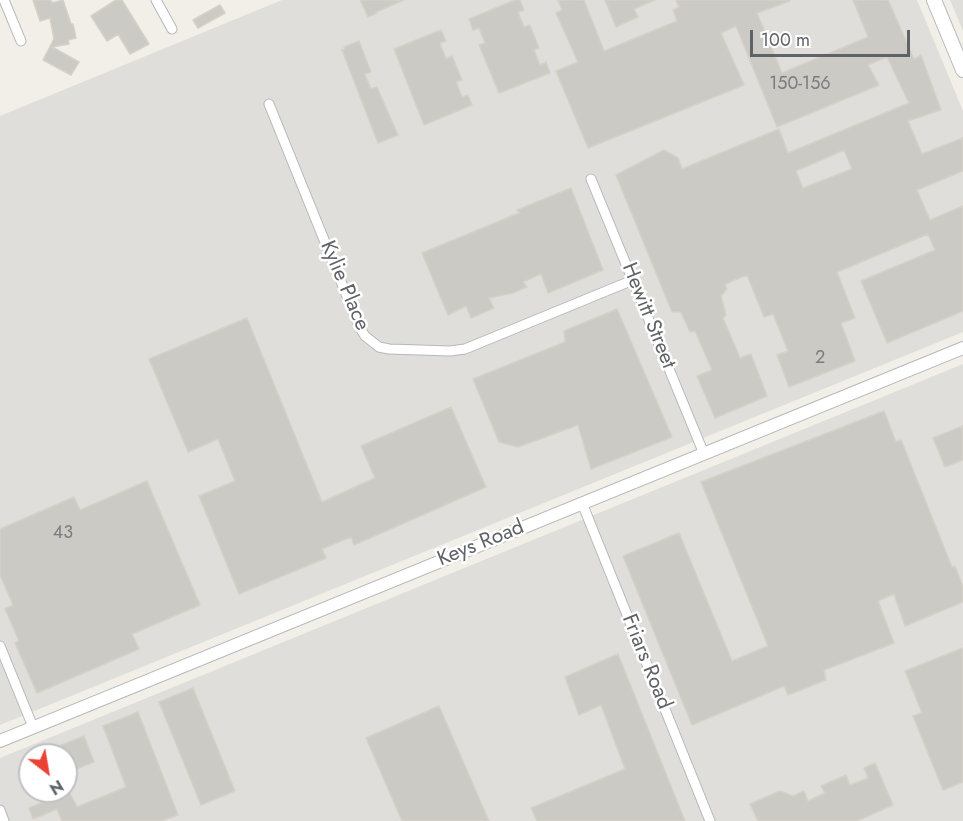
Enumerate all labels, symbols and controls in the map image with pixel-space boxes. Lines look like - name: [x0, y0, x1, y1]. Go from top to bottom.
- scale bar: [753, 18, 914, 56]
- text: 100 m: [761, 27, 810, 53]
- house number: 150-156: [769, 74, 831, 96]
- street label: Kylie Place: [314, 237, 374, 335]
- street label: Hewitt Street: [615, 259, 681, 373]
- house number: 2: [815, 348, 825, 370]
- street label: Keys Road: [434, 515, 528, 573]
- house number: 43: [53, 523, 73, 545]
- street label: Friars Road: [616, 611, 676, 713]
- north arrow: [18, 743, 78, 803]
- text: N: [45, 774, 68, 800]

